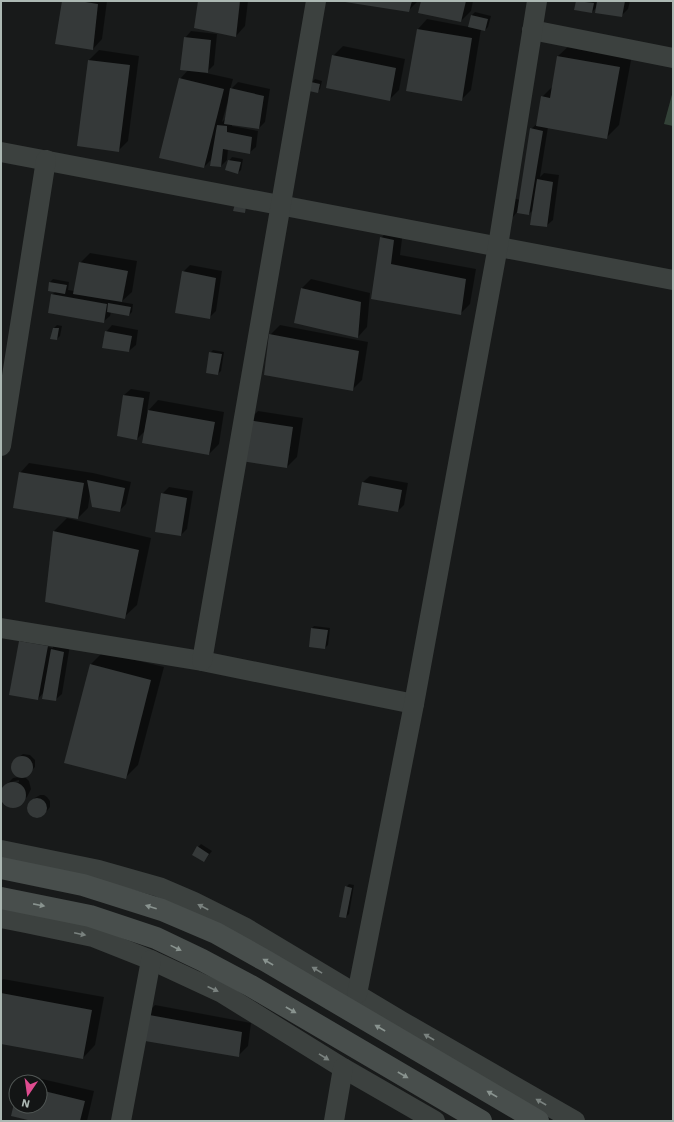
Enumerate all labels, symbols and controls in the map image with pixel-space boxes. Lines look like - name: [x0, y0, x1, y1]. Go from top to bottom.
- one-way arrow: [33, 903, 45, 909]
- one-way arrow: [145, 904, 157, 910]
- one-way arrow: [198, 904, 209, 910]
- one-way arrow: [74, 932, 87, 938]
- one-way arrow: [171, 944, 182, 951]
- one-way arrow: [262, 959, 274, 966]
- one-way arrow: [311, 967, 323, 974]
- one-way arrow: [208, 986, 219, 992]
- one-way arrow: [285, 1006, 297, 1013]
- one-way arrow: [374, 1025, 386, 1032]
- one-way arrow: [423, 1033, 435, 1040]
- one-way arrow: [318, 1053, 330, 1060]
- one-way arrow: [397, 1072, 409, 1079]
- north arrow: [8, 1074, 48, 1114]
- one-way arrow: [487, 1091, 498, 1098]
- text: N: [20, 1096, 31, 1111]
- one-way arrow: [535, 1098, 547, 1105]

